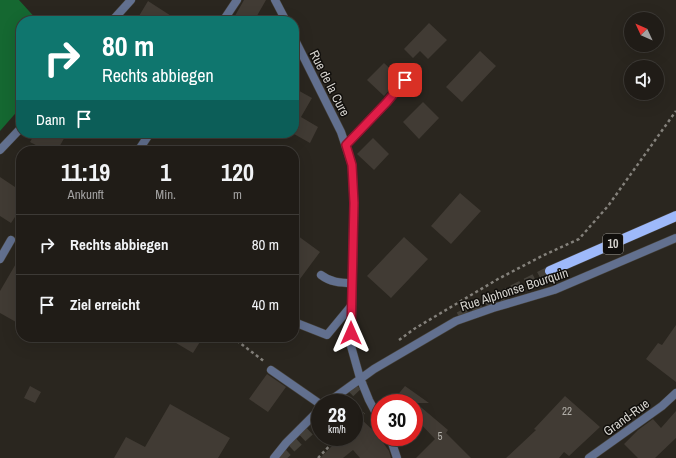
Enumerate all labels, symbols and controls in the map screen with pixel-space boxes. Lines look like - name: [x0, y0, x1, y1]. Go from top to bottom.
- north arrow: [624, 12, 664, 52]
- map controls: [624, 12, 664, 100]
- text: 80 m: [102, 27, 154, 65]
- icon: right: [36, 32, 88, 84]
- street label: Rue de la Cure: [306, 47, 353, 119]
- button: sound: [624, 60, 664, 100]
- text: Rechts abbiegen: [102, 63, 214, 88]
- pin: [388, 63, 422, 97]
- icon: arrive: [394, 69, 416, 91]
- icon: arrive: [73, 108, 95, 130]
- text: Dann: [36, 109, 65, 130]
- text: 11:19: [61, 156, 110, 188]
- text: 1: [160, 156, 171, 188]
- text: 120: [221, 156, 254, 188]
- text: Ankunft: [68, 186, 104, 203]
- text: Min.: [155, 186, 176, 203]
- text: m: [233, 186, 242, 203]
- icon: right: [36, 234, 58, 256]
- text: Rechts abbiegen: [70, 234, 168, 255]
- text: 80 m: [252, 234, 279, 255]
- road number: 10: [603, 234, 623, 254]
- street label: Rue Alphonse Bourquin: [458, 264, 570, 315]
- icon: arrive: [36, 294, 58, 316]
- text: Ziel erreicht: [70, 294, 140, 315]
- text: 40 m: [252, 294, 279, 315]
- position arrow: [330, 312, 372, 354]
- speed limit sign: 30: [371, 394, 423, 446]
- street label: Grand-Rue: [600, 395, 653, 440]
- text: 28: [328, 401, 346, 428]
- house number: 22: [562, 404, 572, 418]
- text: km/h: [328, 423, 346, 436]
- house number: 5: [437, 429, 443, 443]

